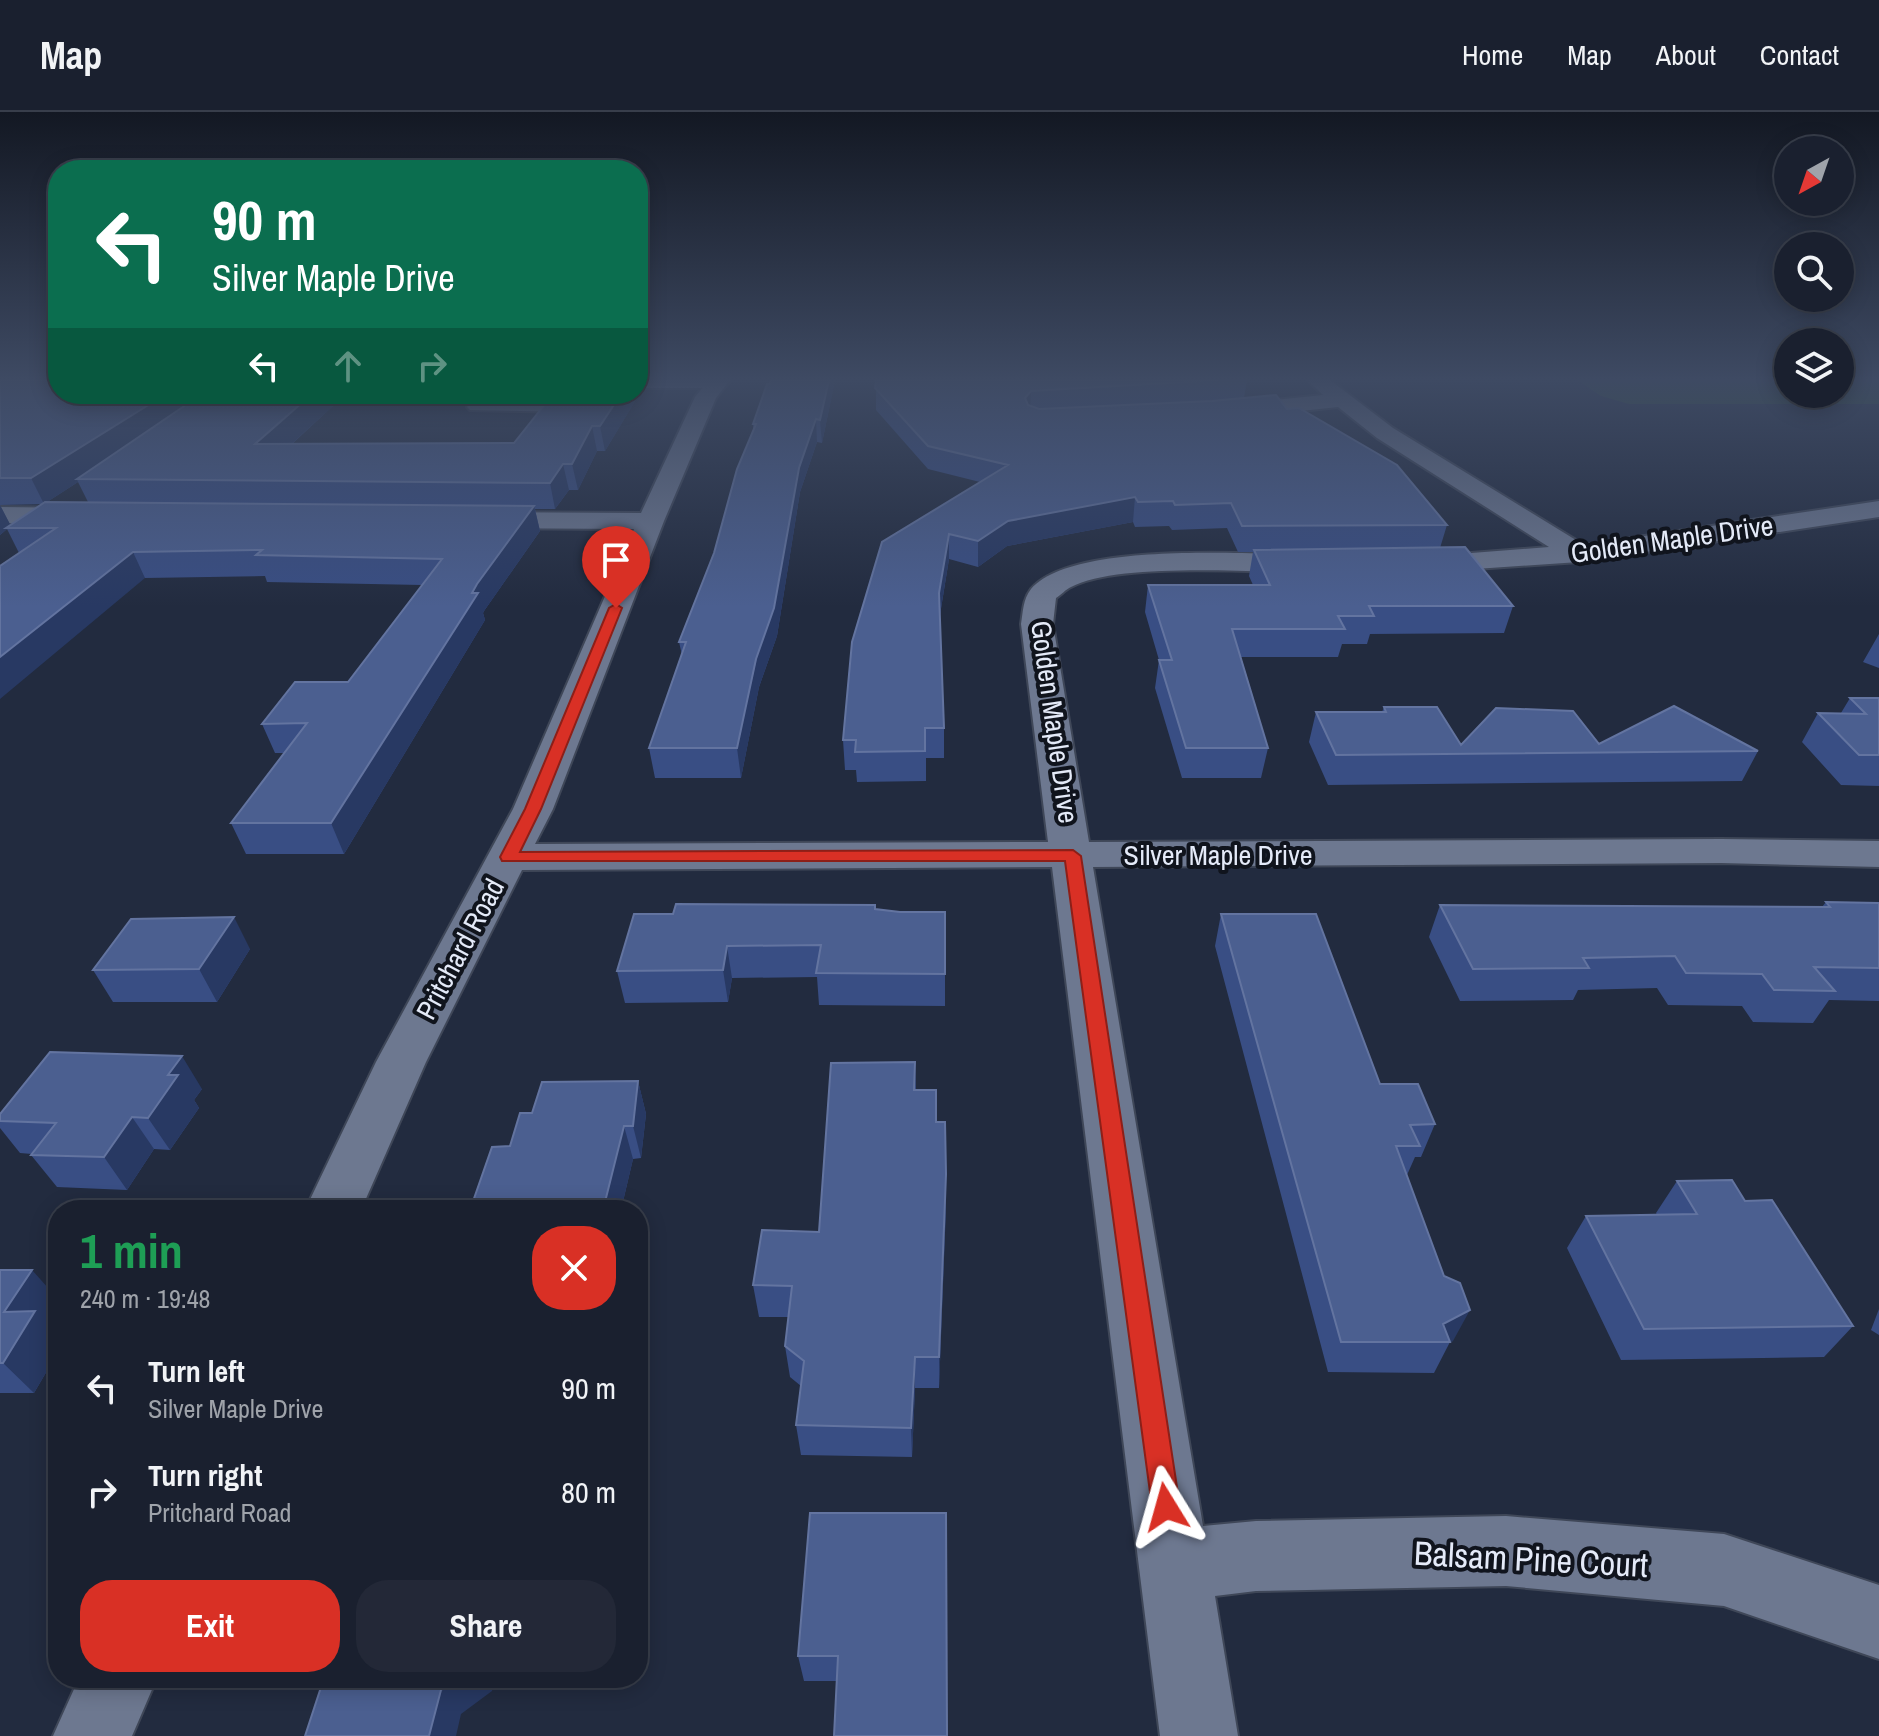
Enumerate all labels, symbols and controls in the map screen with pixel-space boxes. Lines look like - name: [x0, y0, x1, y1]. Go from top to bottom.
- text: Map: [40, 30, 102, 81]
- text: Home: [1462, 36, 1523, 74]
- text: Map: [1567, 36, 1612, 74]
- text: About: [1656, 36, 1716, 74]
- text: Contact: [1760, 36, 1839, 74]
- north arrow: [1774, 136, 1854, 216]
- map controls: [1774, 136, 1854, 408]
- text: 90 m: [212, 182, 317, 257]
- icon: left: [80, 192, 184, 296]
- button: search: [1774, 232, 1854, 312]
- text: Silver Maple Drive: [212, 254, 455, 302]
- button: layers: [1774, 328, 1854, 408]
- icon: left: [242, 344, 286, 388]
- icon: ahead: [326, 344, 370, 388]
- icon: right: [410, 344, 454, 388]
- street label: Golden Maple Drive: [1568, 506, 1776, 572]
- pin: [582, 526, 650, 608]
- icon: arrive: [594, 538, 638, 582]
- street label: Golden Maple Drive: [1022, 618, 1088, 826]
- street label: Silver Maple Drive: [1124, 836, 1312, 874]
- street label: Pritchard Road: [407, 872, 513, 1026]
- text: 1 min: [80, 1218, 183, 1283]
- button: close: [532, 1226, 616, 1310]
- text: 240 m · 19:48: [80, 1281, 210, 1316]
- text: Turn left: [148, 1351, 245, 1391]
- icon: left: [80, 1366, 124, 1410]
- text: 90 m: [561, 1368, 616, 1408]
- text: Silver Maple Drive: [148, 1391, 323, 1426]
- text: Turn right: [148, 1455, 262, 1495]
- position arrow: [1124, 1465, 1208, 1549]
- icon: right: [80, 1470, 124, 1514]
- text: 80 m: [561, 1472, 616, 1512]
- text: Pritchard Road: [148, 1495, 291, 1530]
- street label: Balsam Pine Court: [1413, 1530, 1649, 1588]
- button: Exit: [80, 1580, 340, 1672]
- button: Share: [356, 1580, 616, 1672]

